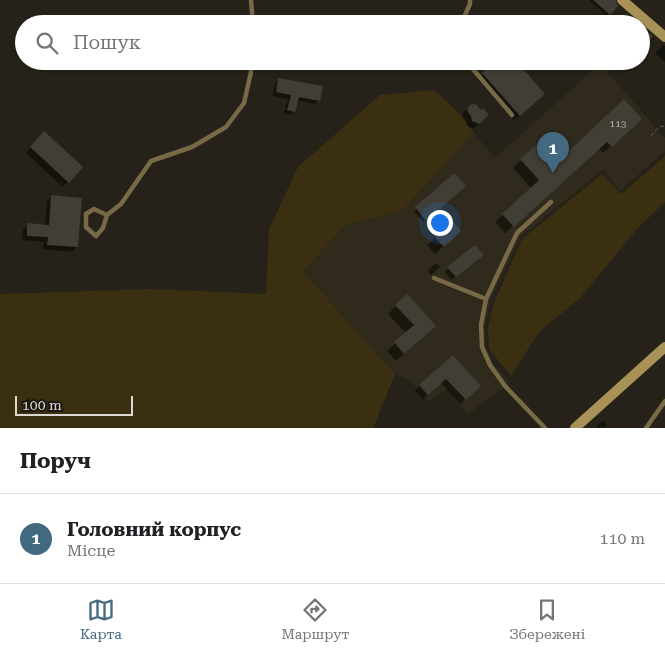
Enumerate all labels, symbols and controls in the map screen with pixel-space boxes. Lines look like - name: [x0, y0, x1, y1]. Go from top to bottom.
- search box: [15, 15, 650, 70]
- icon: search: [33, 29, 61, 57]
- text: Пошук: [73, 31, 141, 54]
- house number: 113: [610, 118, 627, 129]
- pin: 1: [537, 132, 569, 173]
- your location: [427, 210, 453, 236]
- scale bar: [15, 393, 132, 416]
- text: 100 m: [22, 397, 62, 413]
- text: Поруч: [20, 449, 91, 473]
- text: Головний корпус: [67, 518, 241, 541]
- text: 1: [32, 529, 40, 548]
- text: 110 m: [599, 529, 645, 548]
- text: Місце: [67, 541, 115, 560]
- tab: Карта: [80, 596, 122, 642]
- tab: Маршрут: [282, 596, 349, 642]
- tab: Збережені: [509, 596, 585, 642]

